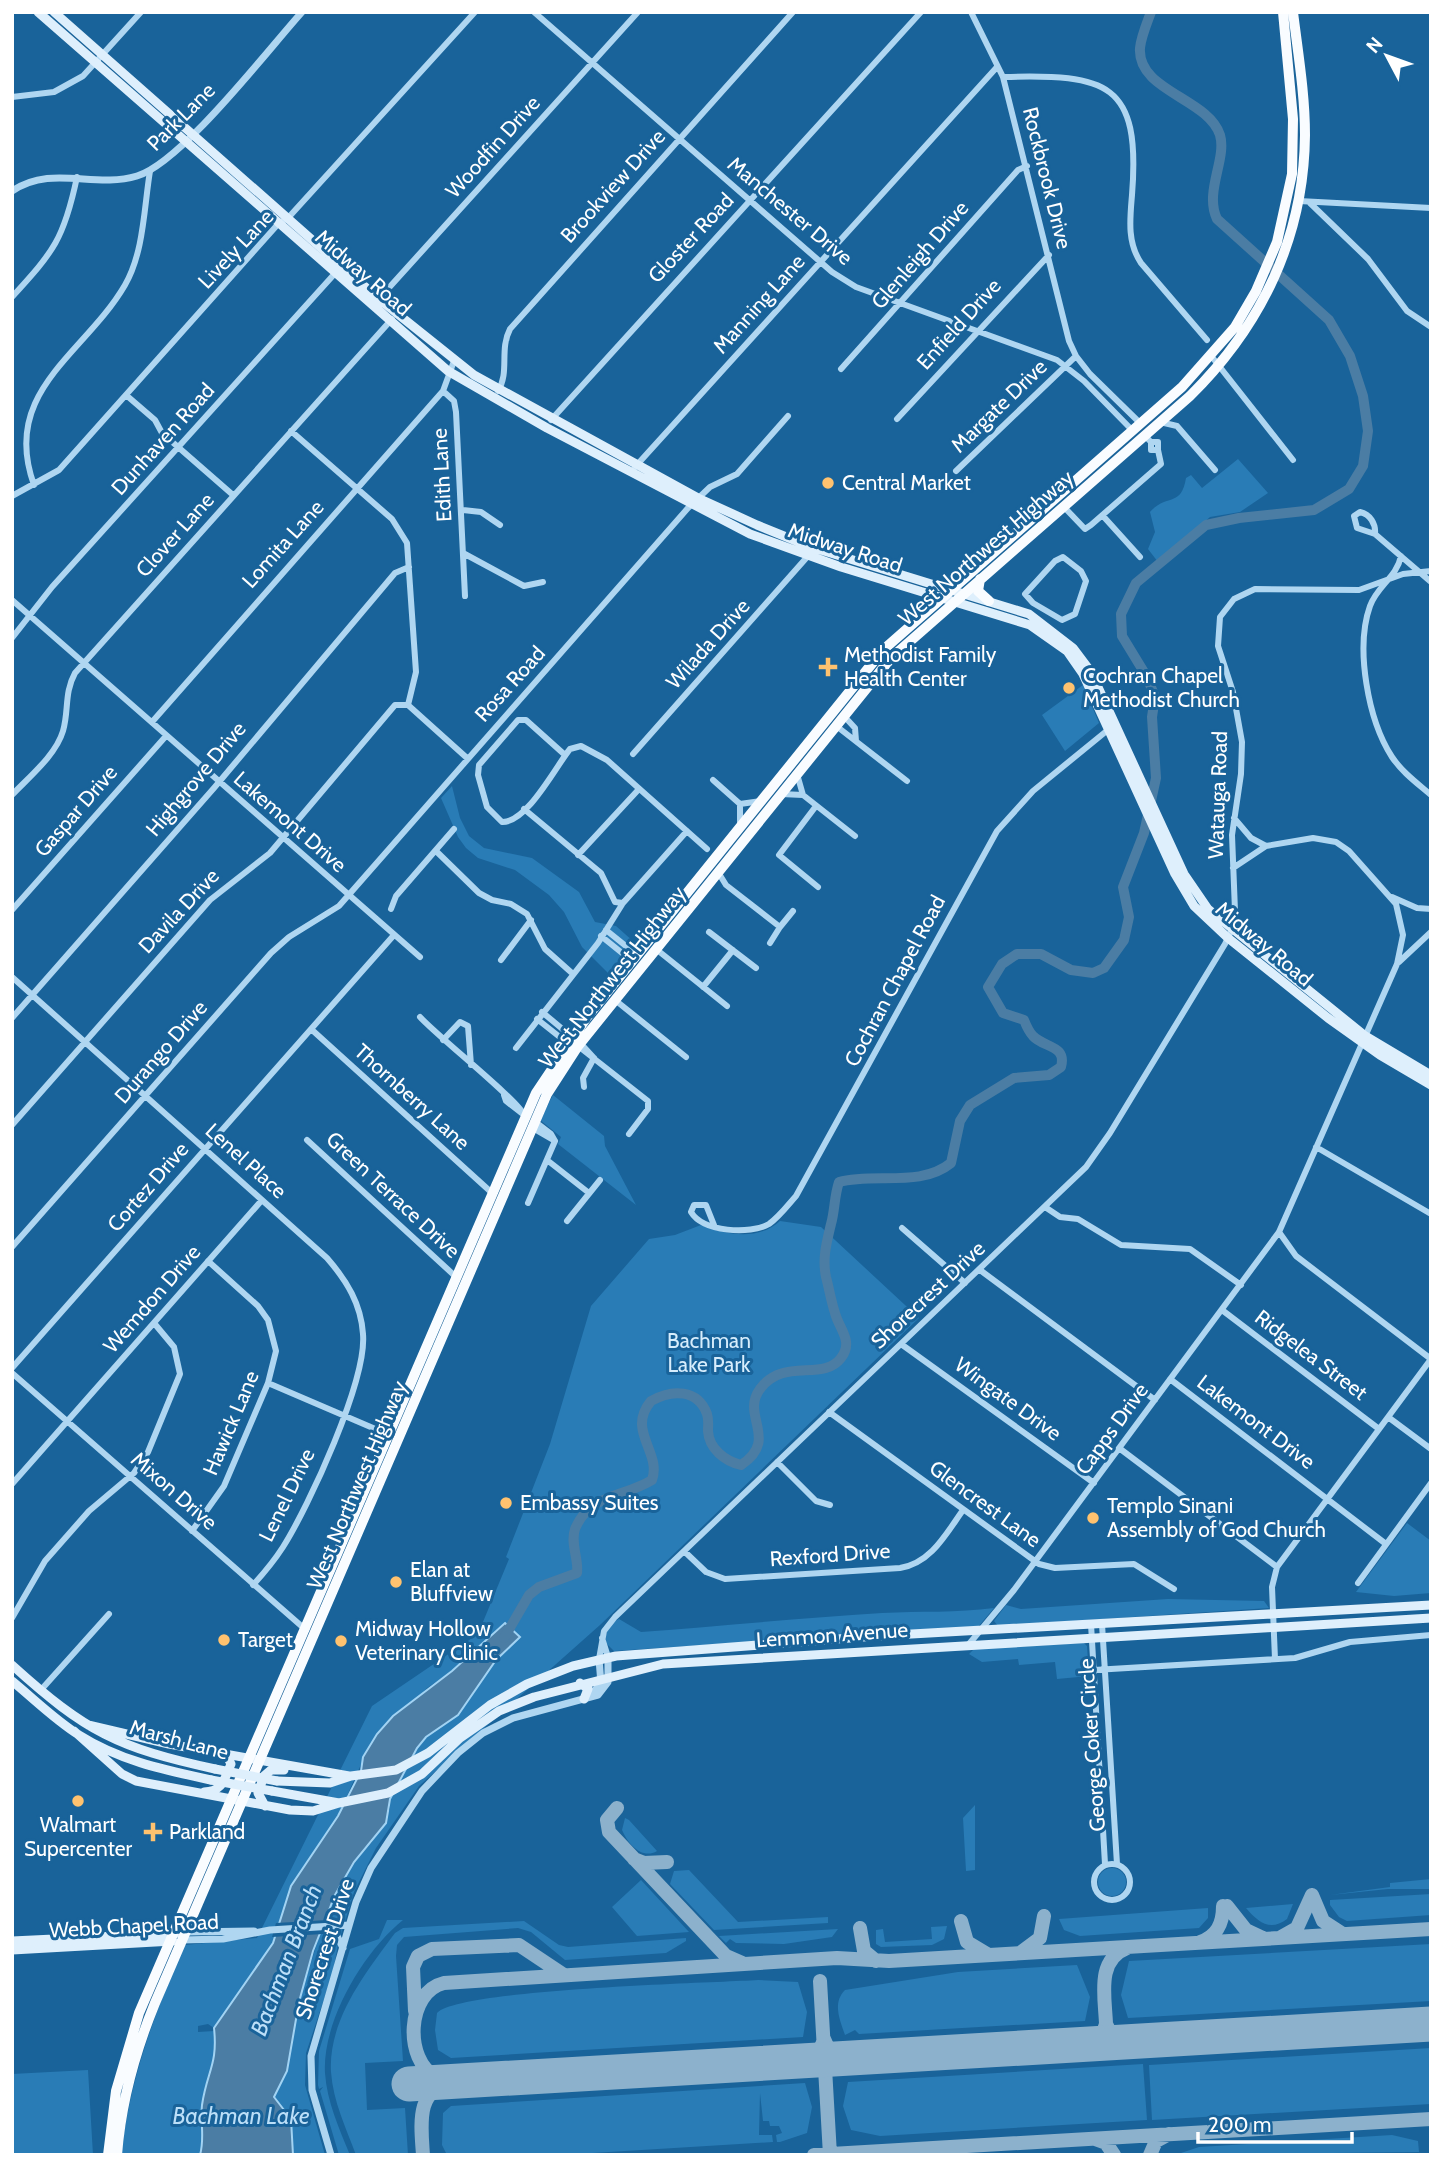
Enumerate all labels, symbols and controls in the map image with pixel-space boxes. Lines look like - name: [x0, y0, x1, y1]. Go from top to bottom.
- north arrow: [1352, 21, 1422, 91]
- text: N: [1361, 33, 1388, 58]
- street label: Park Lane: [142, 77, 220, 156]
- street label: Woodfin Drive: [440, 90, 545, 203]
- street label: Rockbrook Drive: [1018, 104, 1077, 252]
- street label: Brookview Drive: [555, 124, 670, 247]
- street label: Manchester Drive: [723, 151, 858, 270]
- street label: Gloster Road: [643, 188, 739, 288]
- street label: Glenleigh Drive: [866, 195, 974, 314]
- street label: Lively Lane: [193, 204, 279, 293]
- street label: Midway Road: [310, 224, 416, 321]
- street label: Manning Lane: [708, 249, 810, 358]
- street label: Enfield Drive: [911, 273, 1006, 374]
- street label: Margate Drive: [946, 354, 1052, 458]
- street label: Dunhaven Road: [106, 378, 219, 500]
- street label: Edith Lane: [427, 427, 456, 522]
- street label: West Northwest Highway: [893, 465, 1079, 630]
- place label: Central Market: [842, 470, 971, 495]
- marker: Central Market: [820, 475, 836, 491]
- street label: Clover Lane: [130, 487, 219, 582]
- street label: Lomita Lane: [237, 494, 329, 593]
- street label: Midway Road: [785, 517, 905, 578]
- street label: Wilada Drive: [661, 593, 755, 694]
- street label: Rosa Road: [469, 641, 550, 727]
- place label: Methodist Family Health Center: [844, 642, 997, 691]
- marker: Methodist Family Health Center: [818, 657, 838, 677]
- place label: Cochran Chapel Methodist Church: [1083, 663, 1240, 712]
- marker: Cochran Chapel Methodist Church: [1061, 680, 1077, 696]
- street label: Highgrove Drive: [140, 716, 251, 841]
- street label: Watauga Road: [1203, 731, 1232, 859]
- street label: Gaspar Drive: [29, 760, 122, 862]
- street label: Lakemont Drive: [229, 766, 352, 877]
- street label: Davila Drive: [133, 863, 224, 958]
- street label: West Northwest Highway: [533, 881, 691, 1073]
- street label: Cochran Chapel Road: [839, 891, 950, 1071]
- street label: Midway Road: [1211, 896, 1318, 991]
- street label: Durango Drive: [109, 995, 212, 1108]
- street label: Thornberry Lane: [350, 1038, 475, 1155]
- street label: Lenel Place: [201, 1118, 292, 1204]
- street label: Green Terrace Drive: [321, 1126, 466, 1263]
- street label: Cortez Drive: [102, 1137, 193, 1236]
- street label: Shorecrest Drive: [866, 1235, 990, 1354]
- street label: Wemdon Drive: [98, 1239, 205, 1358]
- street label: Ridgelea Street: [1250, 1304, 1372, 1405]
- park label: Bachman Lake Park: [667, 1328, 751, 1377]
- street label: Wingate Drive: [950, 1351, 1067, 1446]
- street label: Hawick Lane: [197, 1367, 264, 1479]
- street label: Lakemont Drive: [1193, 1369, 1320, 1474]
- street label: West Northwest Highway: [301, 1377, 412, 1593]
- street label: Capps Drive: [1070, 1378, 1153, 1479]
- street label: Lenel Drive: [253, 1444, 320, 1545]
- street label: Mixon Drive: [126, 1446, 223, 1535]
- street label: Glencrest Lane: [925, 1455, 1046, 1553]
- place label: Embassy Suites: [520, 1490, 659, 1515]
- place label: Templo Sinani Assembly of God Church: [1107, 1493, 1326, 1542]
- marker: Embassy Suites: [498, 1495, 514, 1511]
- marker: Templo Sinani Assembly of God Church: [1085, 1510, 1101, 1526]
- street label: Rexford Drive: [769, 1538, 891, 1571]
- place label: Elan at Bluffview: [410, 1557, 493, 1606]
- marker: Elan at Bluffview: [388, 1574, 404, 1590]
- place label: Midway Hollow Veterinary Clinic: [355, 1616, 498, 1665]
- street label: Lemmon Avenue: [755, 1617, 909, 1652]
- place label: Target: [238, 1627, 293, 1652]
- marker: Target: [216, 1632, 232, 1648]
- marker: Midway Hollow Veterinary Clinic: [333, 1633, 349, 1649]
- street label: George Coker Circle: [1073, 1657, 1110, 1832]
- street label: Marsh Lane: [127, 1714, 232, 1765]
- marker: Walmart Supercenter: [70, 1793, 86, 1809]
- place label: Walmart Supercenter: [24, 1812, 132, 1861]
- place label: Parkland: [169, 1819, 245, 1844]
- marker: Parkland: [143, 1822, 163, 1842]
- street label: Shorecrest Drive: [290, 1875, 359, 2022]
- water label: Bachman Branch: [244, 1881, 328, 2039]
- street label: Webb Chapel Road: [48, 1909, 219, 1942]
- scale bar: [1198, 2100, 1352, 2144]
- water label: Bachman Lake: [172, 2102, 310, 2130]
- text: 200 m: [1208, 2112, 1271, 2137]

